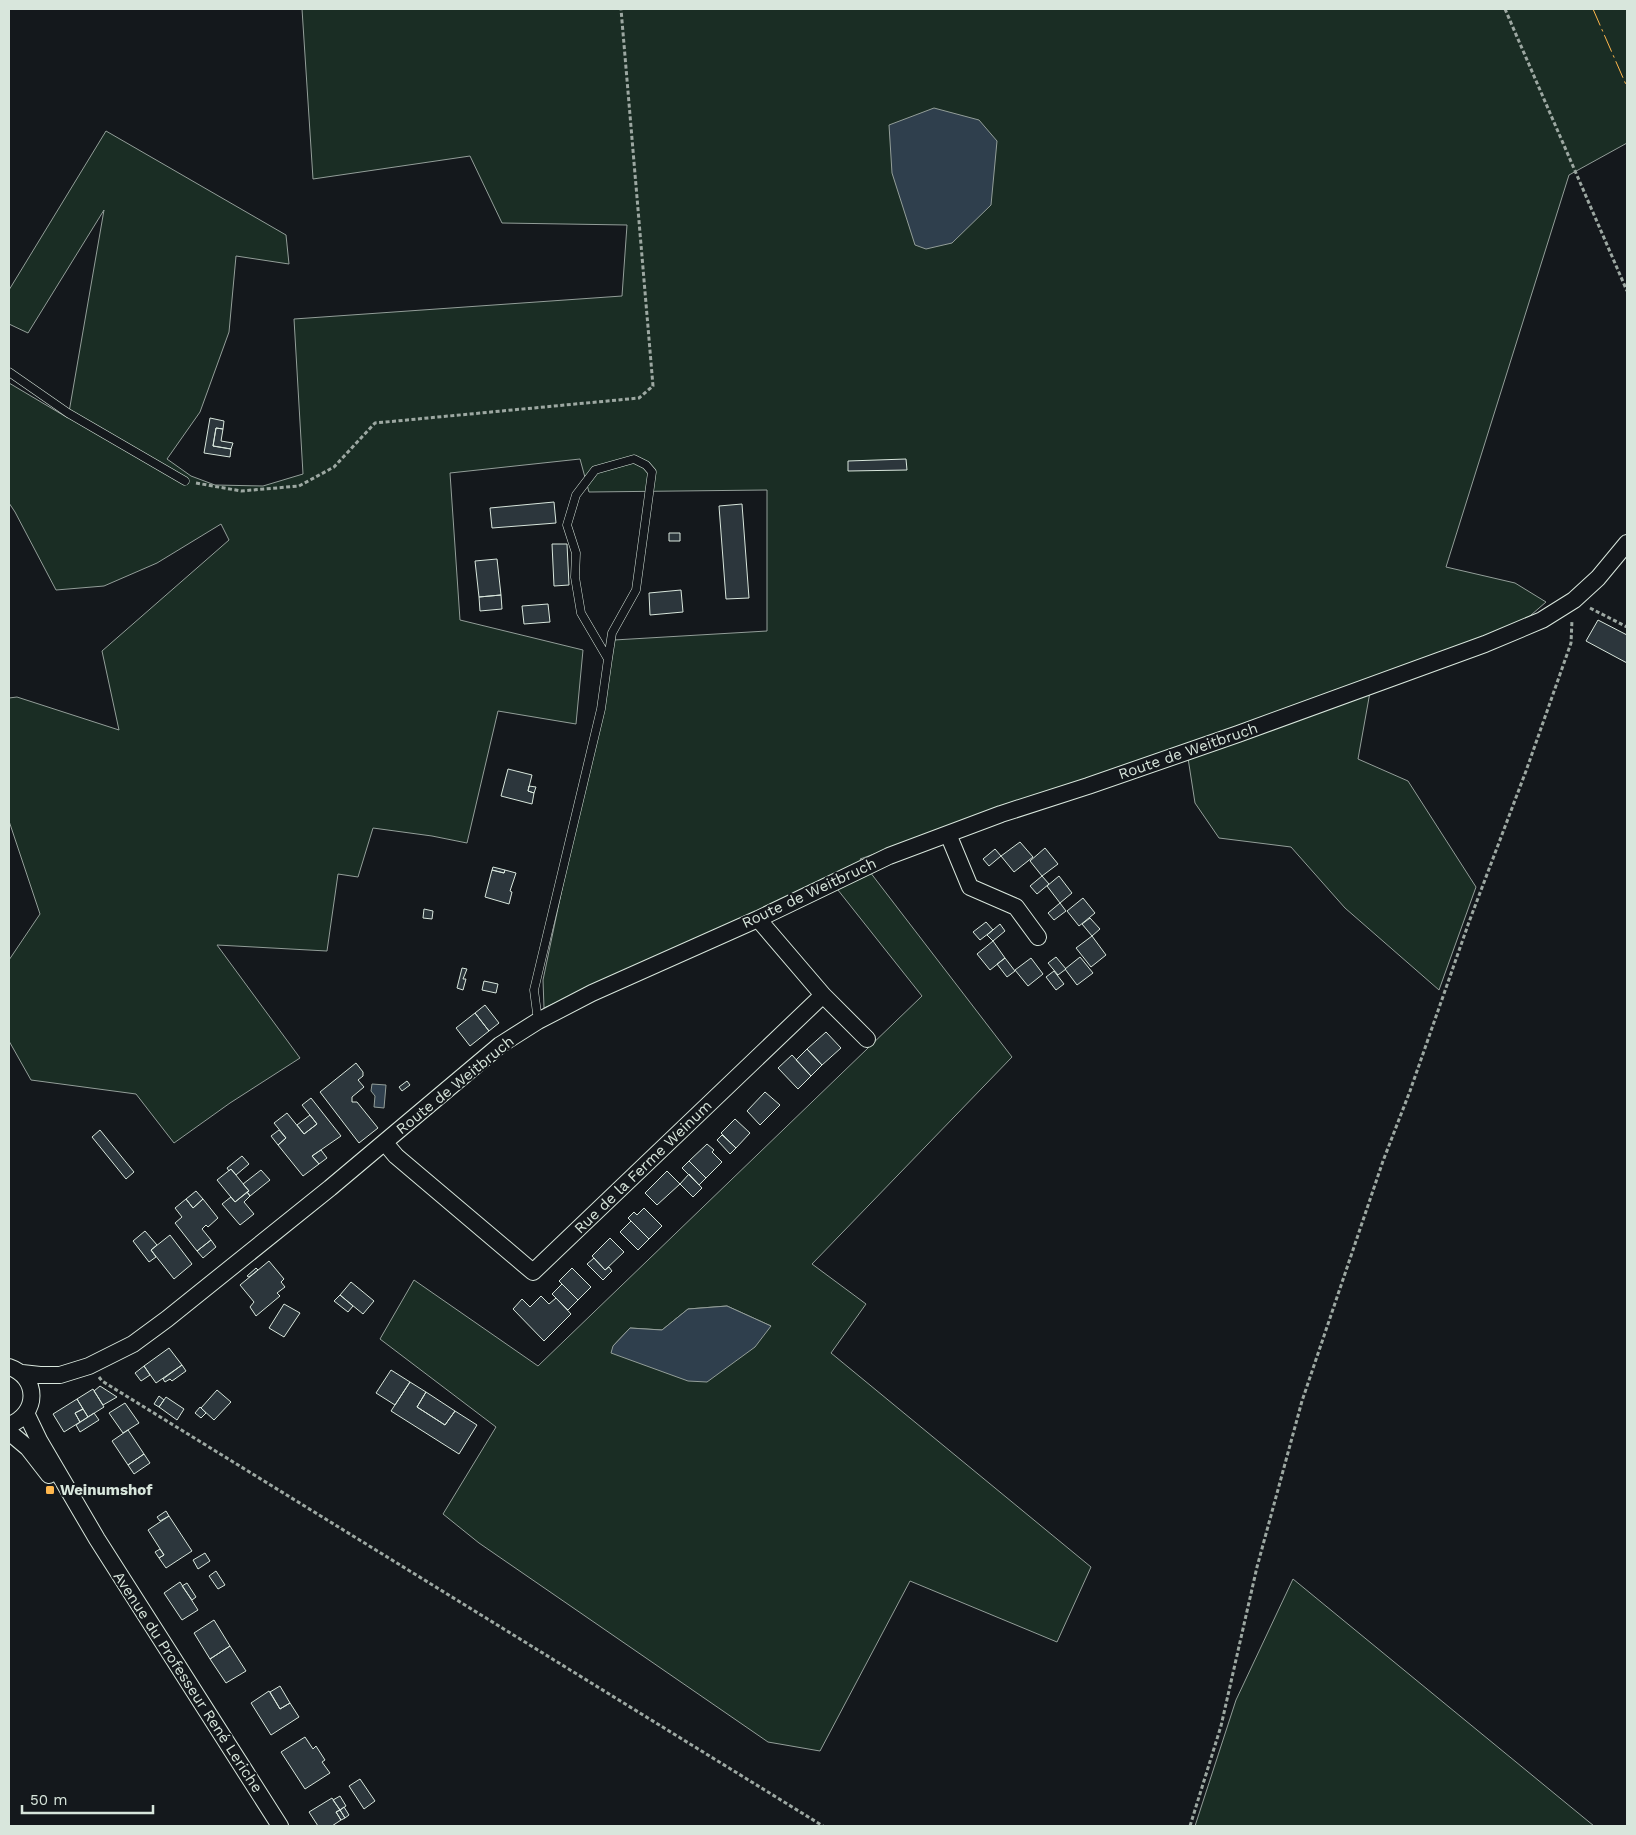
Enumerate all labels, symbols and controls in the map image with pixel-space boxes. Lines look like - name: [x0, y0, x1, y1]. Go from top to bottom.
- street label: Route de Weitbruch: [1116, 719, 1260, 783]
- street label: Route de Weitbruch: [739, 854, 879, 932]
- street label: Route de Weitbruch: [393, 1032, 517, 1138]
- street label: Rue de la Ferme Weinum: [571, 1097, 715, 1237]
- place label: Weinumshof: [60, 1481, 153, 1499]
- marker: Weinumshof: [44, 1484, 56, 1496]
- street label: Avenue du Professeur René Leriche: [110, 1568, 266, 1796]
- scale bar: [22, 1782, 154, 1814]
- text: 50 m: [30, 1791, 67, 1809]

